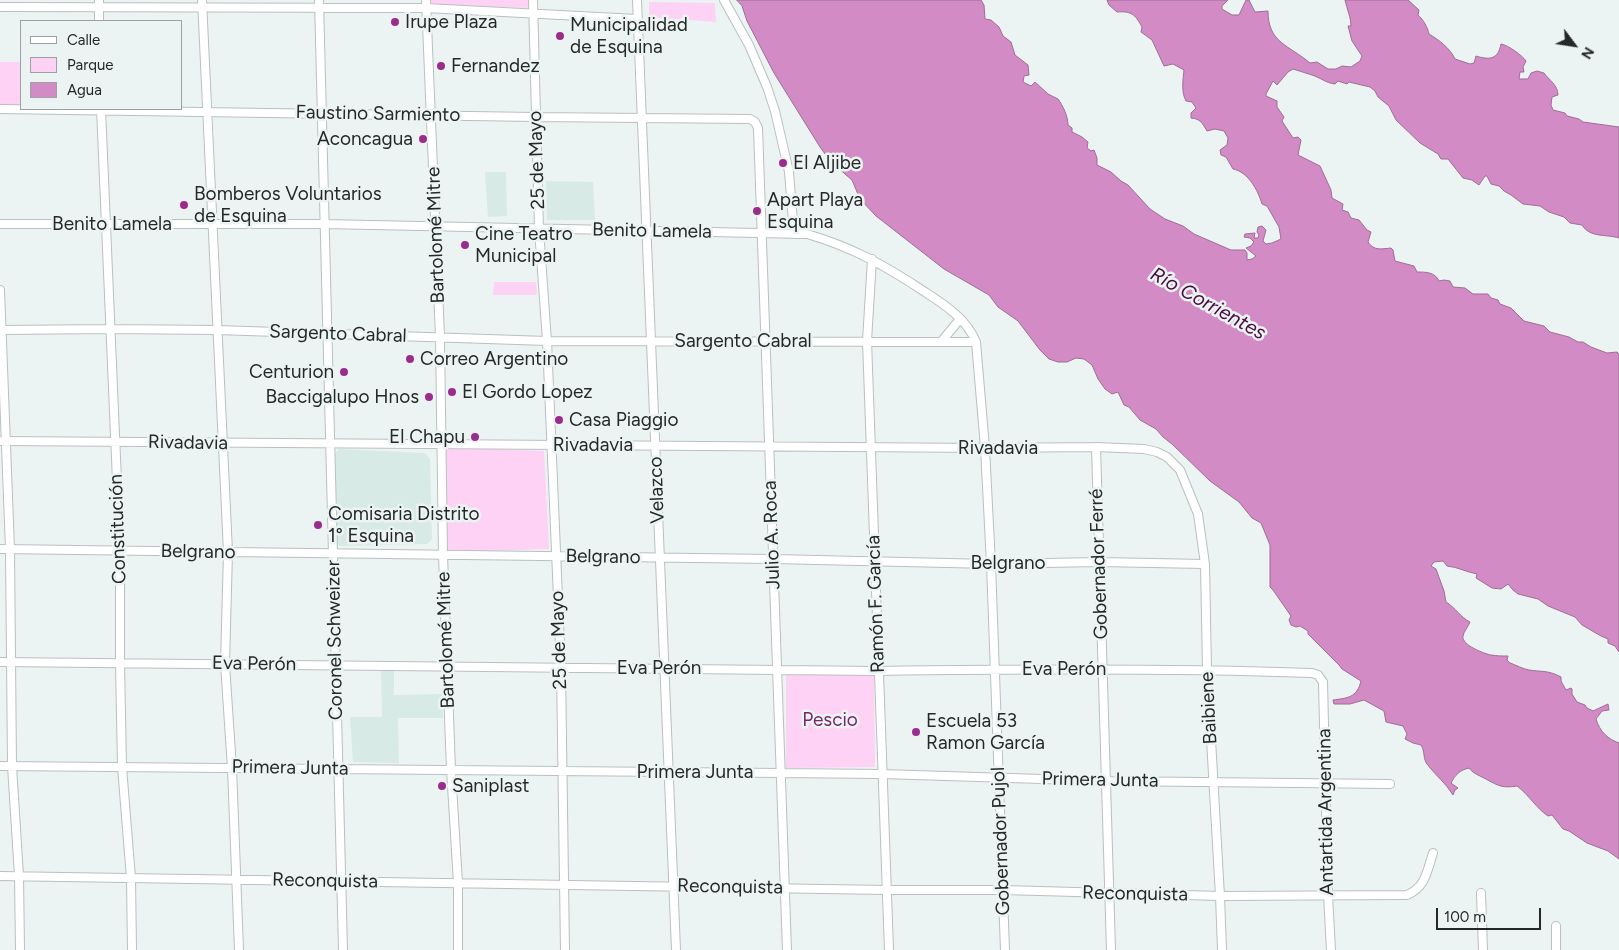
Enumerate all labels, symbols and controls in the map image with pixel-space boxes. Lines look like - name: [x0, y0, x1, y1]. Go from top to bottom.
- place label: Irupe Plaza: [405, 11, 497, 33]
- place label: Municipalidad de Esquina: [570, 14, 688, 58]
- marker: Irupe Plaza: [389, 16, 401, 28]
- legend: [20, 20, 182, 110]
- north arrow: [1549, 20, 1599, 70]
- marker: Municipalidad de Esquina: [554, 30, 566, 42]
- text: Calle: [67, 31, 100, 49]
- text: N: [1577, 44, 1597, 62]
- place label: Fernandez: [451, 55, 540, 77]
- text: Parque: [67, 56, 114, 74]
- marker: Fernandez: [435, 60, 447, 72]
- text: Agua: [67, 81, 102, 99]
- street label: Faustino Sarmiento: [295, 101, 461, 127]
- street label: 25 de Mayo: [524, 110, 550, 210]
- place label: Aconcagua: [317, 128, 413, 150]
- marker: Aconcagua: [417, 133, 429, 145]
- place label: El Aljibe: [793, 152, 861, 174]
- marker: El Aljibe: [777, 157, 789, 169]
- street label: Bartolomé Mitre: [422, 166, 450, 304]
- place label: Bomberos Voluntarios de Esquina: [194, 183, 382, 227]
- place label: Apart Playa Esquina: [767, 189, 863, 233]
- marker: Bomberos Voluntarios de Esquina: [178, 199, 190, 211]
- marker: Apart Playa Esquina: [751, 205, 763, 217]
- street label: Benito Lamela: [52, 213, 172, 235]
- street label: Benito Lamela: [592, 219, 712, 243]
- place label: Cine Teatro Municipal: [475, 223, 573, 267]
- marker: Cine Teatro Municipal: [459, 239, 471, 251]
- water label: Río Corrientes: [1146, 262, 1270, 346]
- street label: Sargento Cabral: [269, 320, 407, 348]
- street label: Sargento Cabral: [674, 330, 812, 352]
- place label: Correo Argentino: [420, 348, 568, 370]
- marker: Correo Argentino: [404, 353, 416, 365]
- place label: Centurion: [249, 361, 334, 383]
- marker: Centurion: [338, 366, 350, 378]
- place label: El Gordo Lopez: [462, 381, 593, 403]
- place label: Baccigalupo Hnos: [265, 386, 419, 408]
- marker: El Gordo Lopez: [446, 386, 458, 398]
- marker: Baccigalupo Hnos: [423, 391, 435, 403]
- place label: Casa Piaggio: [569, 409, 678, 431]
- marker: Casa Piaggio: [553, 414, 565, 426]
- place label: El Chapu: [389, 426, 465, 448]
- street label: Rivadavia: [148, 431, 228, 455]
- marker: El Chapu: [469, 431, 481, 443]
- street label: Rivadavia: [553, 434, 633, 456]
- street label: Rivadavia: [958, 437, 1038, 459]
- street label: Velazco: [644, 456, 670, 524]
- street label: Constitución: [105, 474, 131, 584]
- street label: Julio A. Roca: [759, 480, 785, 590]
- street label: Gobernador Ferré: [1085, 488, 1113, 640]
- place label: Comisaria Distrito 1° Esquina: [328, 503, 480, 547]
- marker: Comisaria Distrito 1° Esquina: [312, 519, 324, 531]
- street label: Ramón F. García: [862, 535, 890, 673]
- street label: Belgrano: [160, 540, 236, 564]
- street label: Belgrano: [565, 545, 641, 569]
- street label: Belgrano: [970, 552, 1046, 574]
- street label: Coronel Schweizer: [322, 560, 348, 720]
- street label: Bartolomé Mitre: [432, 571, 460, 709]
- street label: 25 de Mayo: [546, 590, 572, 690]
- street label: Eva Perón: [212, 652, 296, 676]
- street label: Eva Perón: [617, 657, 701, 679]
- street label: Eva Perón: [1022, 658, 1106, 680]
- street label: Baibiene: [1196, 671, 1222, 745]
- park label: Pescio: [802, 709, 858, 731]
- place label: Escuela 53 Ramon García: [926, 710, 1045, 754]
- marker: Escuela 53 Ramon García: [910, 726, 922, 738]
- street label: Antartida Argentina: [1313, 728, 1339, 896]
- street label: Primera Junta: [231, 756, 349, 780]
- street label: Primera Junta: [637, 761, 753, 783]
- street label: Gobernador Pujol: [987, 766, 1015, 916]
- street label: Primera Junta: [1041, 768, 1159, 792]
- place label: Saniplast: [452, 775, 530, 797]
- marker: Saniplast: [436, 780, 448, 792]
- street label: Reconquista: [272, 869, 378, 893]
- street label: Reconquista: [677, 875, 783, 899]
- street label: Reconquista: [1082, 882, 1188, 906]
- scale bar: [1439, 898, 1544, 930]
- text: 100 m: [1444, 908, 1486, 926]

